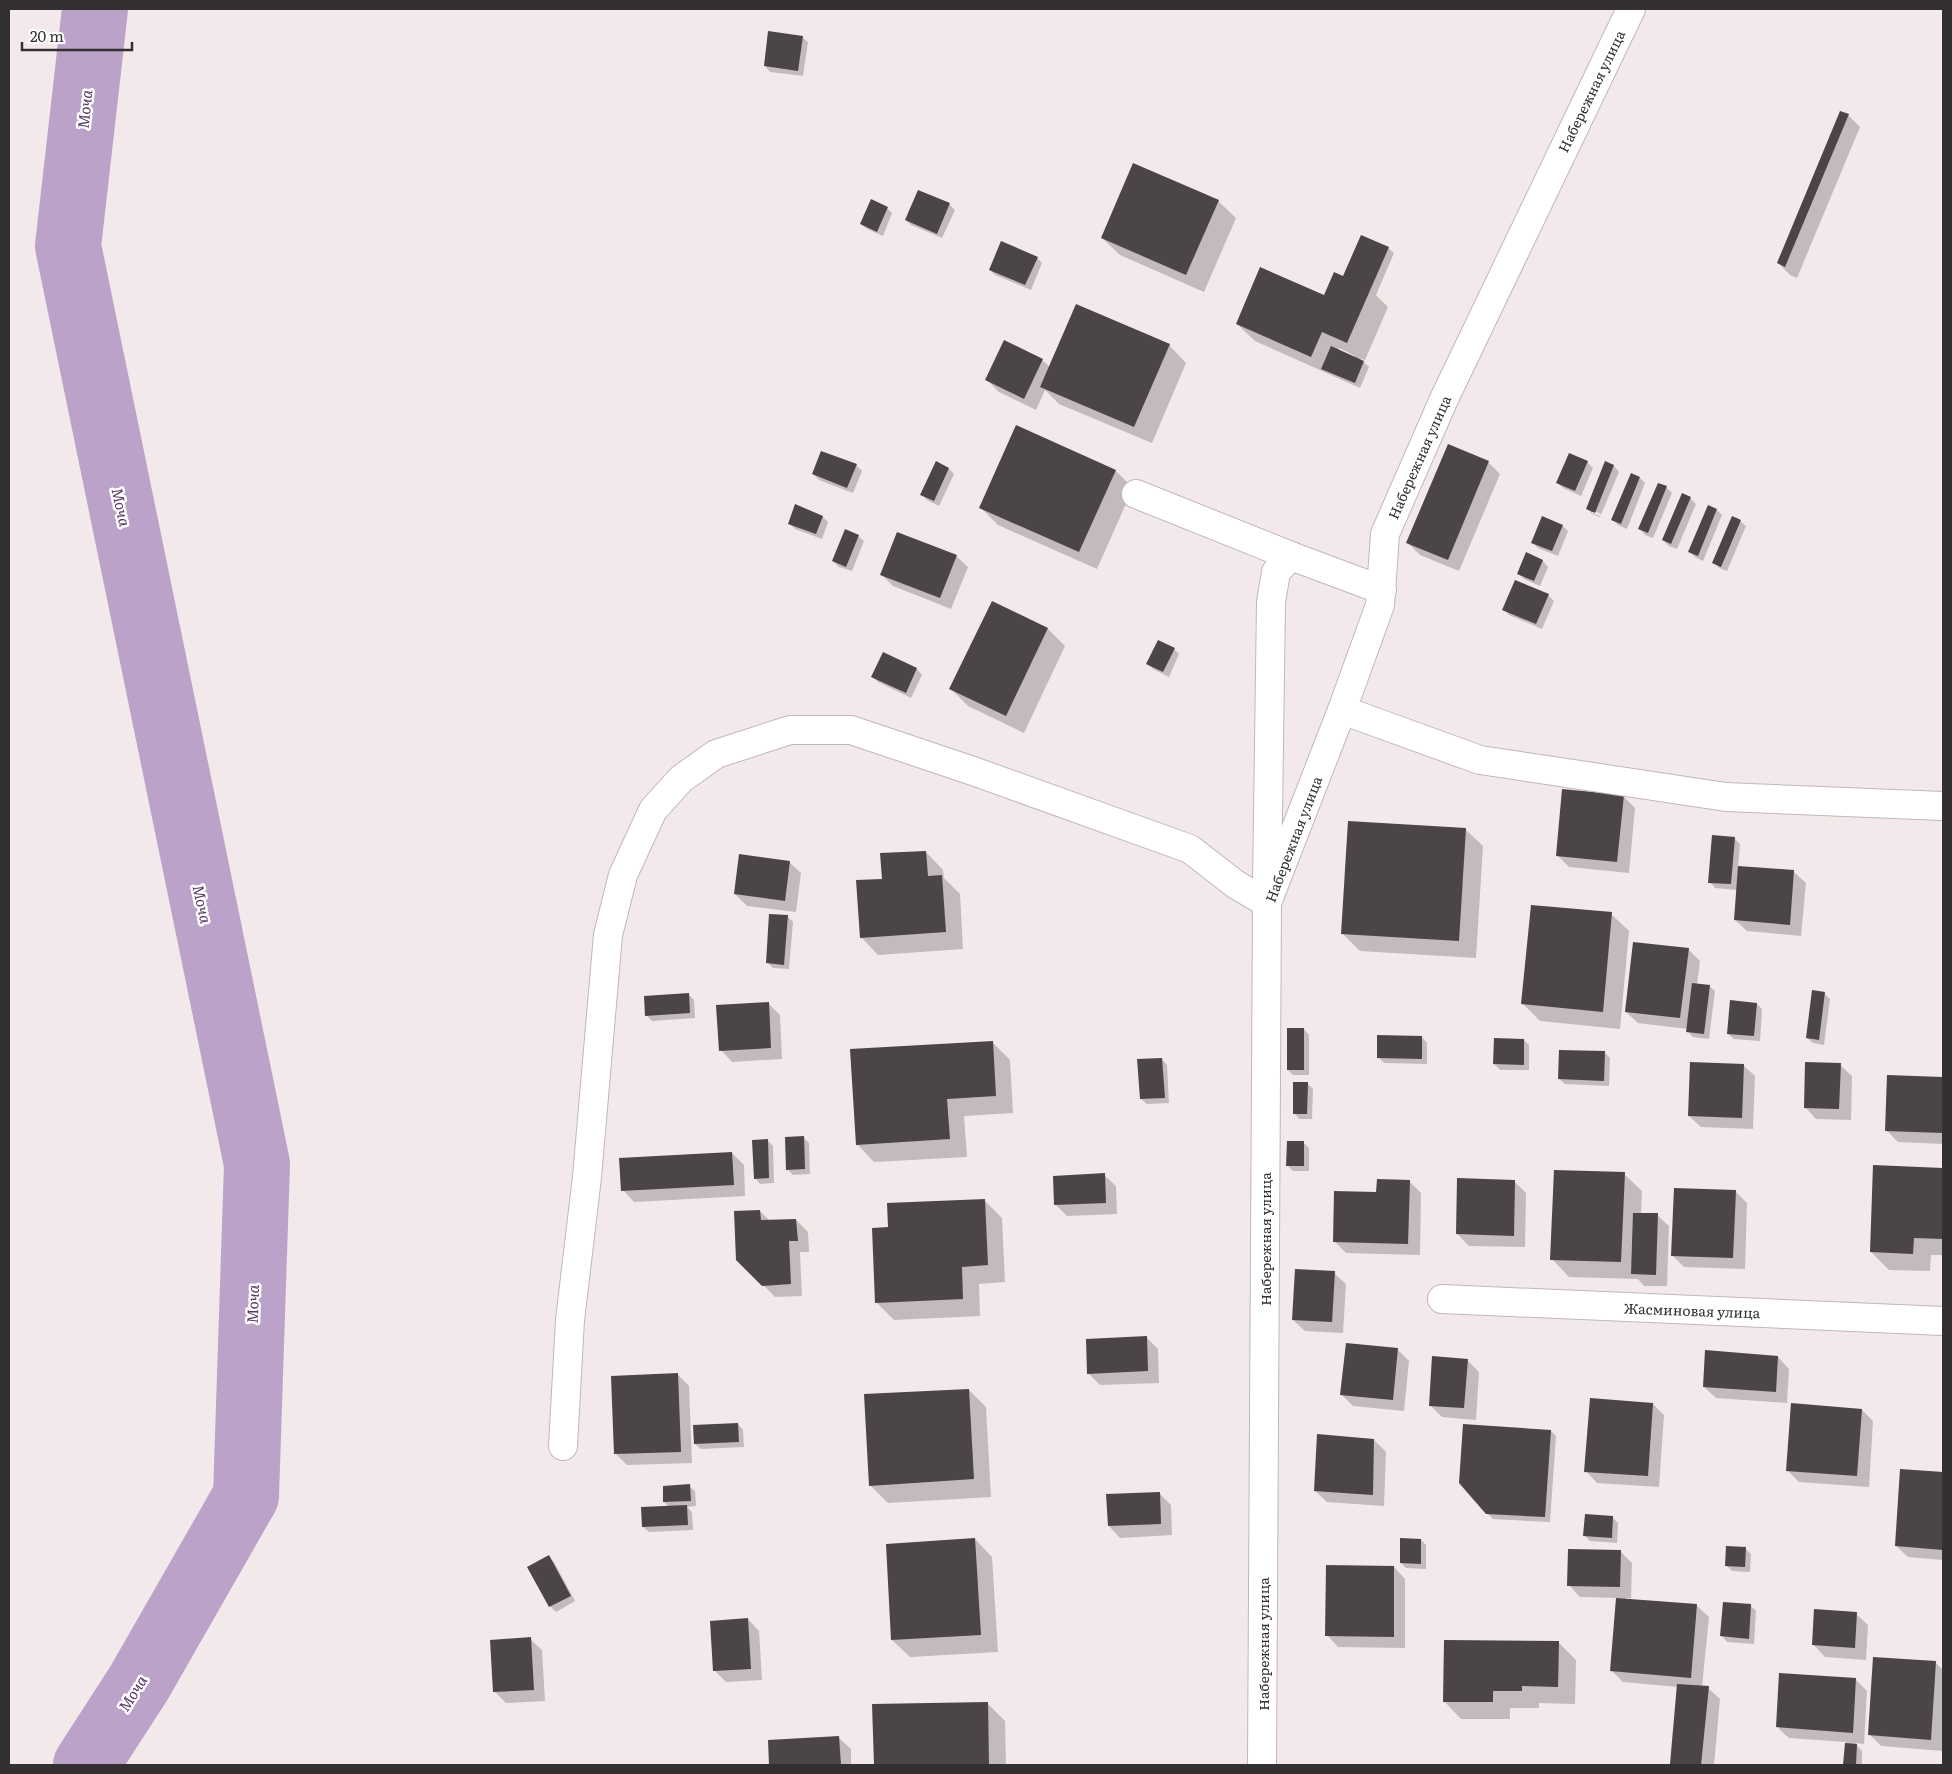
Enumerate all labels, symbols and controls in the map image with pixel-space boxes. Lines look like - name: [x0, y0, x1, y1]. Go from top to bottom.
- scale bar: [22, 20, 132, 52]
- text: 20 m: [30, 24, 64, 47]
- street label: Набережная улица: [1553, 26, 1629, 155]
- water label: Моча: [71, 88, 98, 129]
- street label: Набережная улица: [1383, 391, 1455, 522]
- water label: Моча: [107, 486, 137, 529]
- street label: Набережная улица: [1260, 773, 1326, 905]
- water label: Моча: [188, 883, 218, 926]
- street label: Набережная улица: [1255, 1172, 1275, 1306]
- water label: Моча: [240, 1284, 264, 1324]
- street label: Жасминовая улица: [1623, 1298, 1761, 1322]
- street label: Набережная улица: [1253, 1577, 1273, 1711]
- water label: Моча: [112, 1670, 152, 1715]

